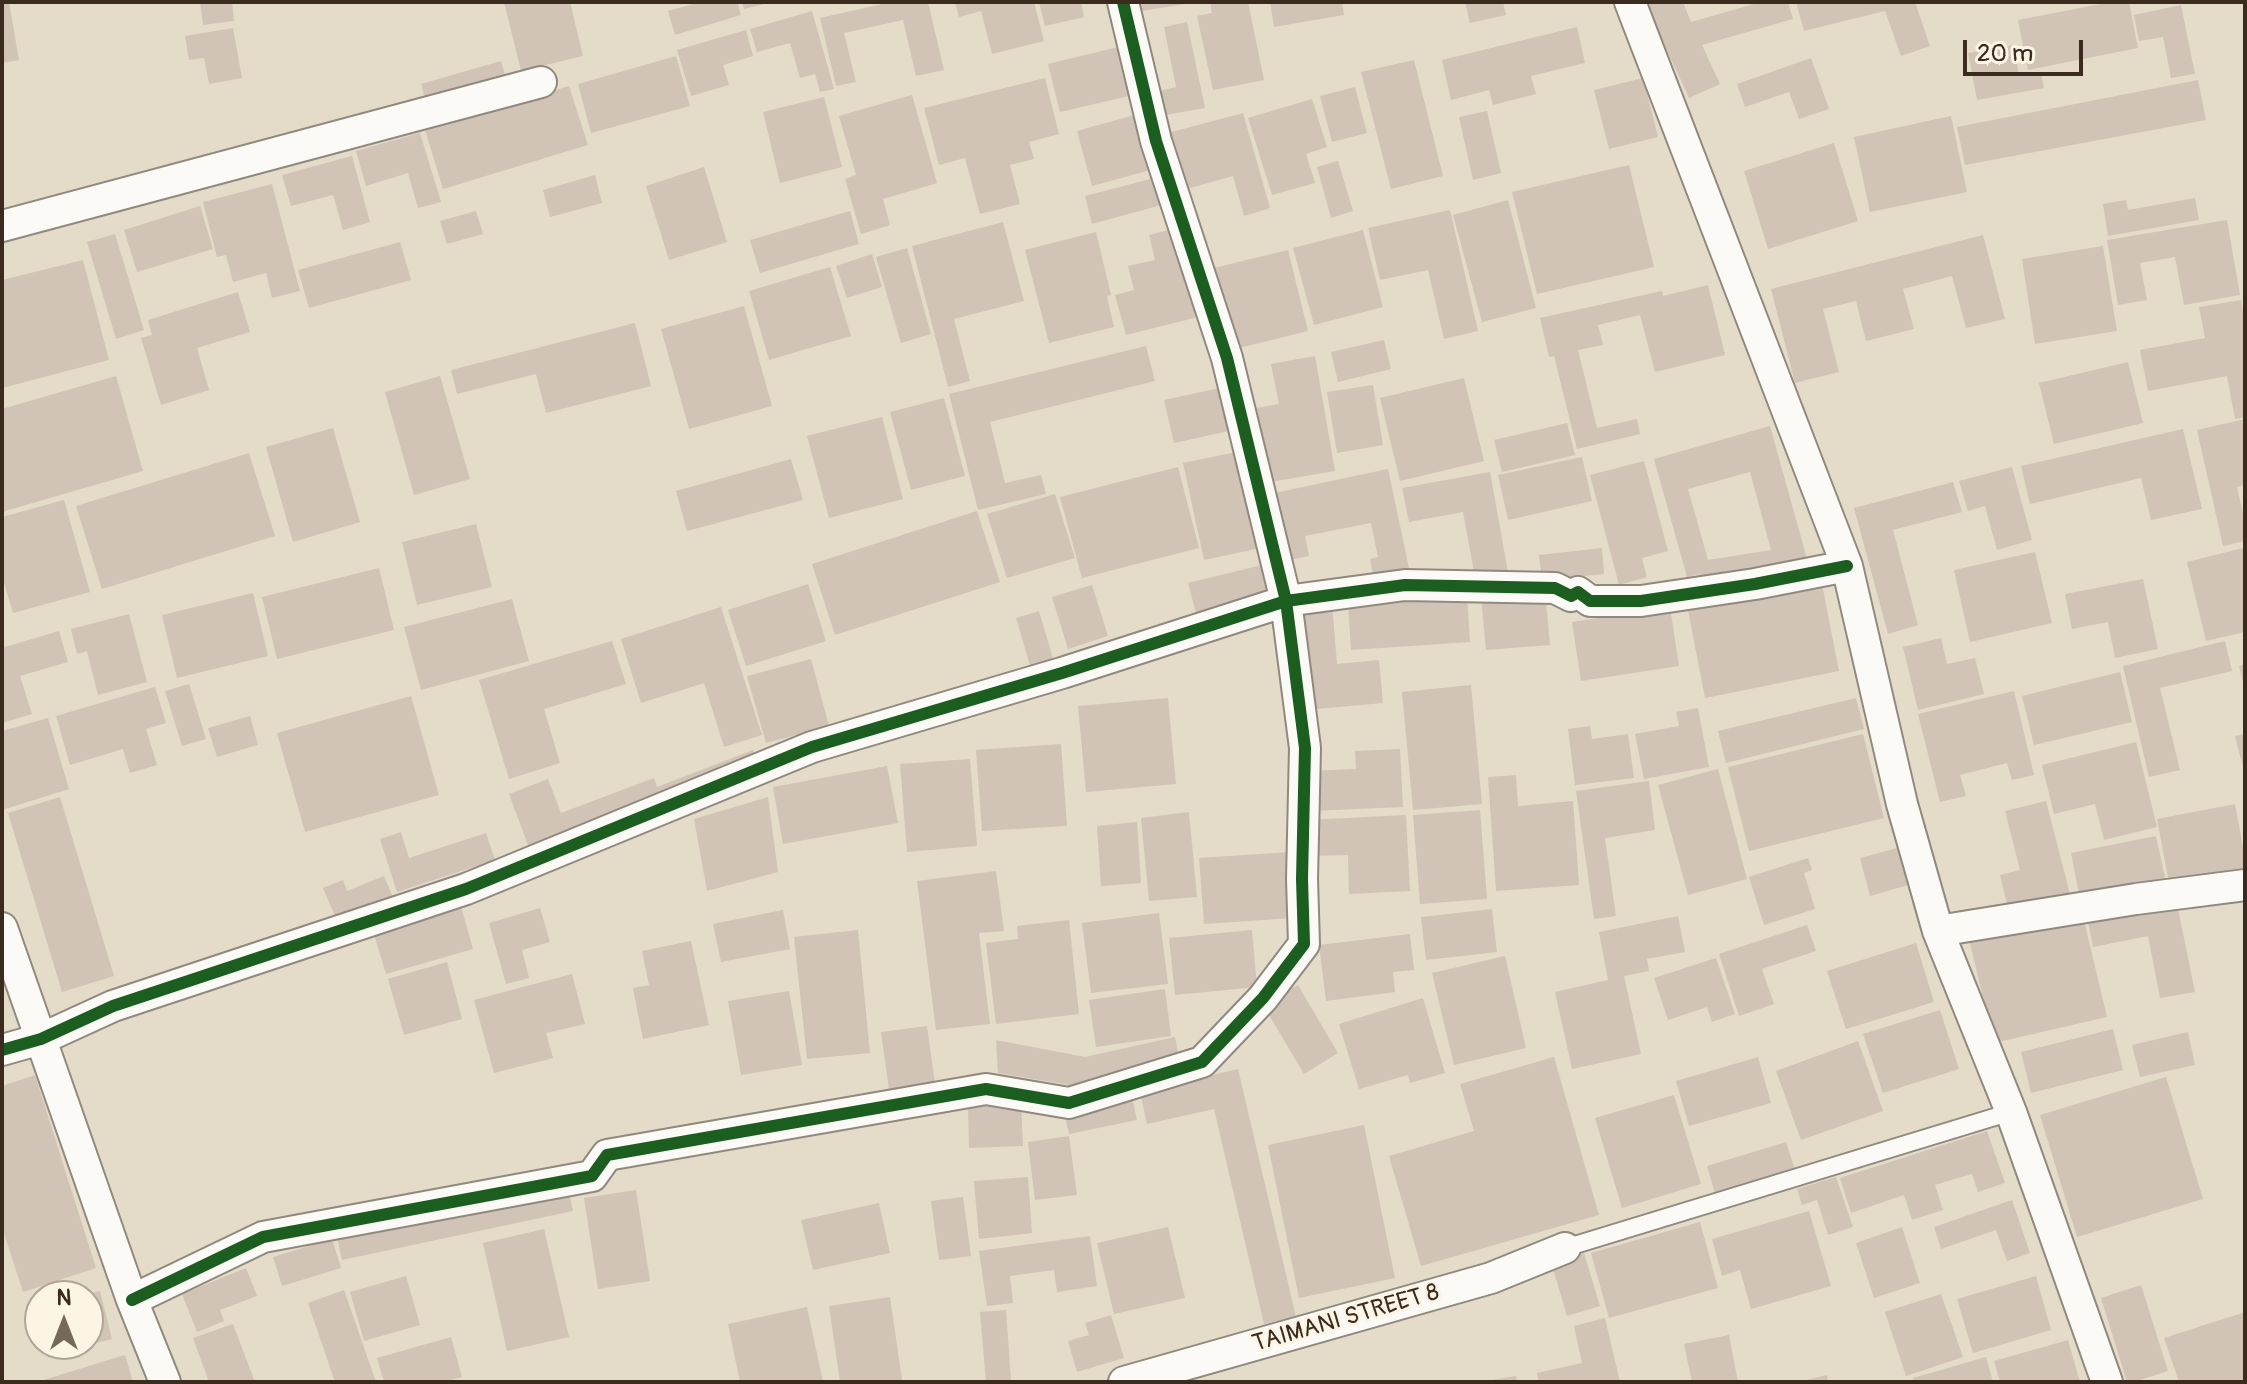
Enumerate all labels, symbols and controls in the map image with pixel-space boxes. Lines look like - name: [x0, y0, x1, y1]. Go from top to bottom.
- scale bar: [1967, 24, 2087, 74]
- text: 20 m: [1977, 39, 2033, 68]
- street label: TAIMANI STREET 8: [1249, 1279, 1443, 1359]
- north arrow: [24, 1280, 104, 1360]
- text: N: [57, 1284, 71, 1312]

